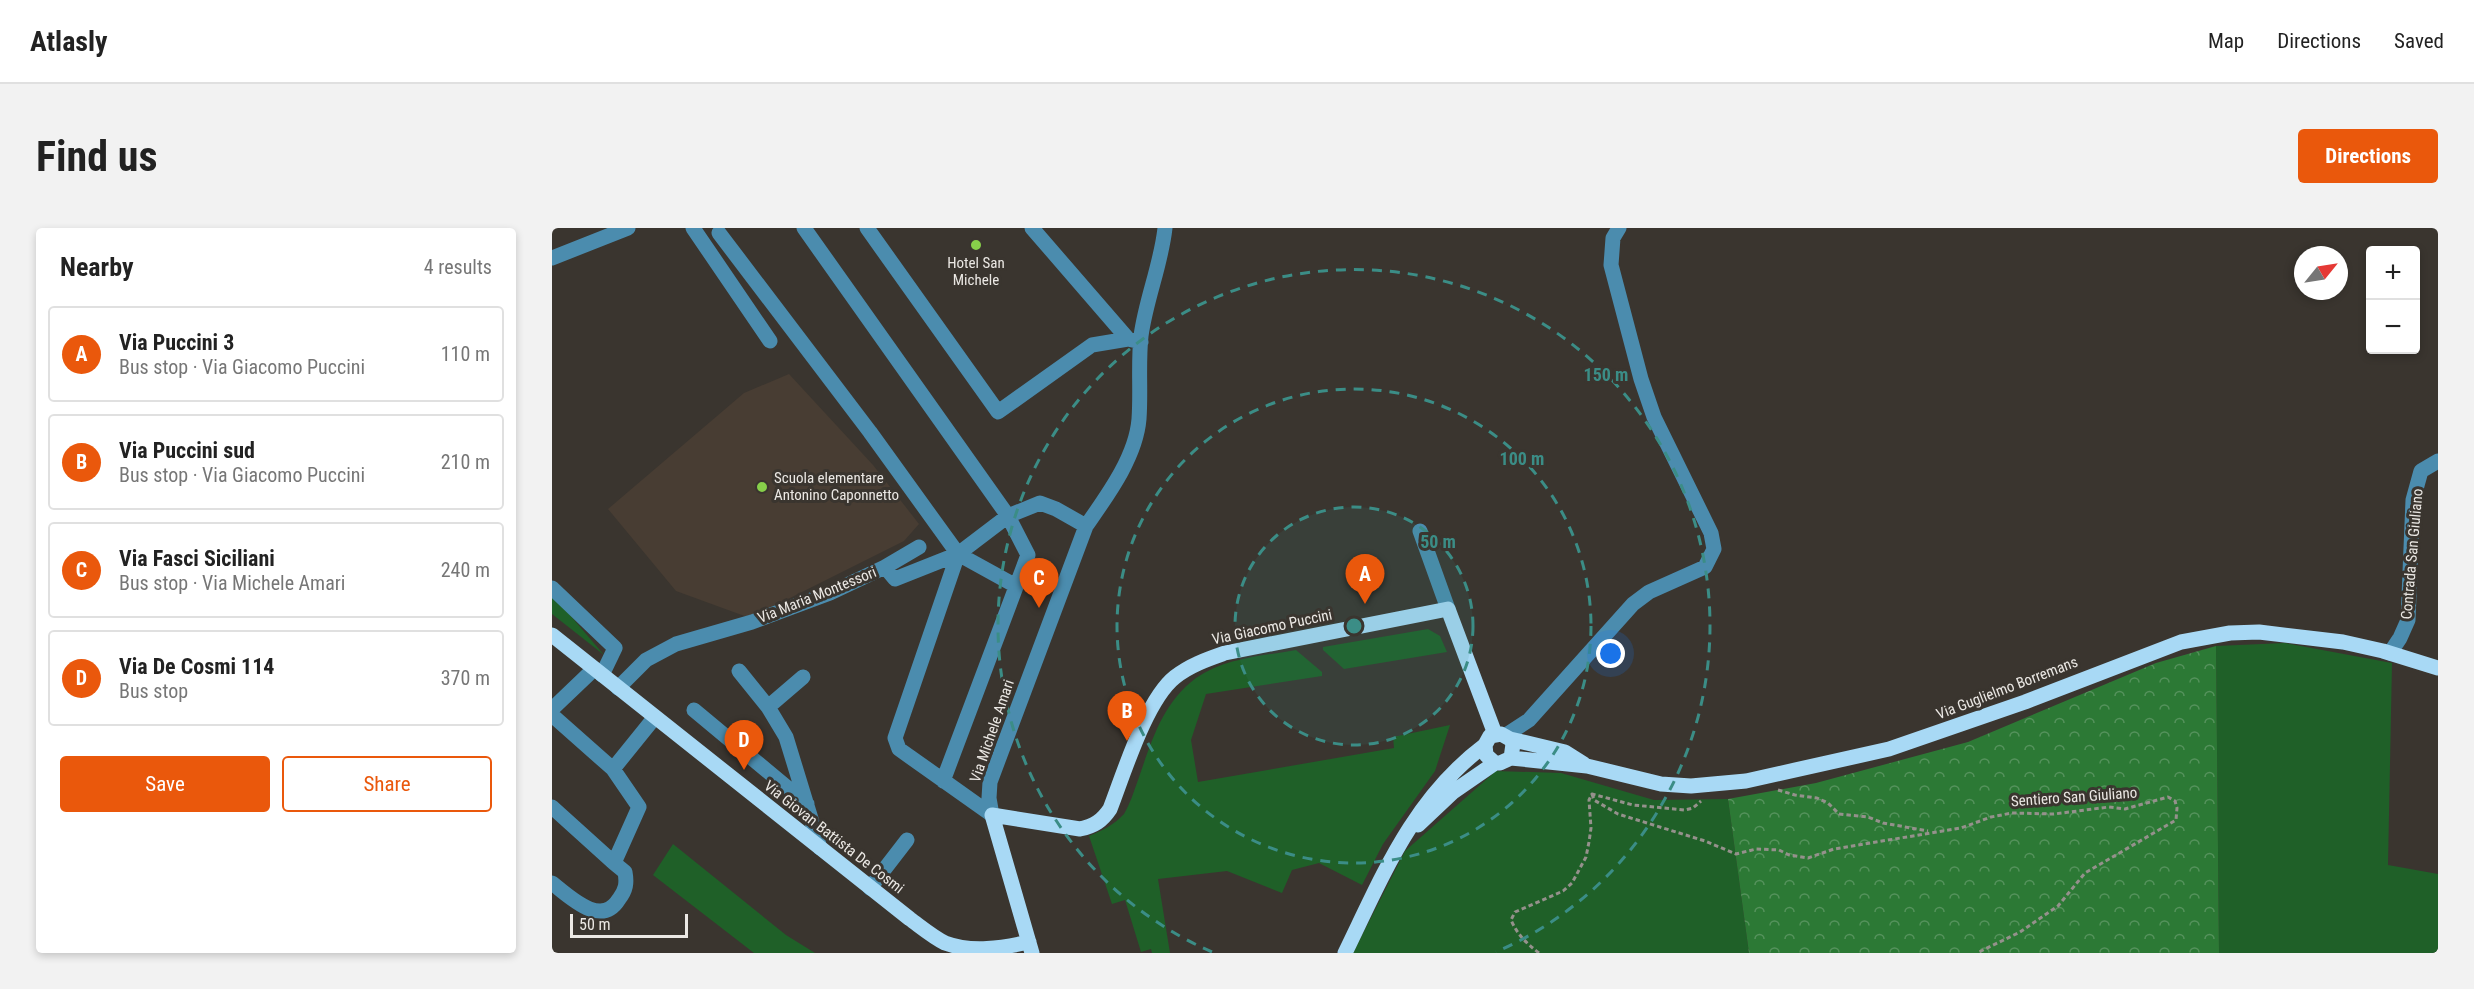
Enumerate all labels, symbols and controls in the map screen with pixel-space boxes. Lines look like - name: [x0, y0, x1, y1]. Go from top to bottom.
- text: Atlasly: [30, 25, 108, 58]
- text: Map: [2208, 29, 2244, 53]
- text: Directions: [2277, 29, 2361, 53]
- text: Saved: [2394, 29, 2444, 53]
- button: Directions: [2298, 129, 2438, 183]
- text: Find us: [36, 132, 157, 181]
- marker: Hotel San Michele: [969, 238, 983, 252]
- north arrow: [2294, 246, 2348, 300]
- map controls: [2366, 246, 2420, 354]
- button: +: [2366, 246, 2420, 300]
- text: Nearby: [60, 252, 134, 282]
- place label: Hotel San Michele: [947, 254, 1005, 289]
- text: 4 results: [424, 255, 492, 279]
- button: −: [2366, 300, 2420, 354]
- text: Via Puccini 3: [119, 330, 234, 355]
- text: A: [76, 342, 87, 366]
- text: 110 m: [441, 342, 490, 366]
- text: Bus stop · Via Giacomo Puccini: [119, 355, 365, 379]
- text: 150 m: [1584, 364, 1628, 385]
- text: Via Puccini sud: [119, 438, 255, 463]
- text: 100 m: [1500, 448, 1544, 469]
- text: B: [76, 450, 87, 474]
- text: 210 m: [441, 450, 490, 474]
- text: Bus stop · Via Giacomo Puccini: [119, 463, 365, 487]
- place label: Scuola elementare Antonino Caponnetto: [774, 469, 899, 504]
- marker: Scuola elementare Antonino Caponnetto: [755, 480, 769, 494]
- street label: Contrada San Giuliano: [2397, 488, 2427, 620]
- text: 50 m: [1420, 531, 1456, 552]
- text: Via Fasci Siciliani: [119, 546, 275, 571]
- pin: A: [1346, 554, 1384, 604]
- text: C: [76, 558, 87, 582]
- text: 240 m: [441, 558, 490, 582]
- pin: C: [1020, 558, 1058, 608]
- street label: Via Maria Montessori: [755, 563, 879, 627]
- text: Bus stop · Via Michele Amari: [119, 571, 345, 595]
- street label: Via Giacomo Puccini: [1210, 605, 1334, 649]
- centre of rings: [1344, 616, 1364, 636]
- your location: [1596, 639, 1625, 668]
- street label: Via Guglielmo Borremans: [1934, 653, 2080, 723]
- text: Via De Cosmi 114: [119, 654, 274, 679]
- text: D: [76, 666, 87, 690]
- text: 370 m: [441, 666, 490, 690]
- street label: Via Michele Amari: [966, 677, 1018, 785]
- text: Bus stop: [119, 679, 188, 703]
- pin: B: [1108, 692, 1146, 741]
- pin: D: [724, 720, 764, 770]
- button: Save: [60, 756, 270, 812]
- button: Share: [282, 756, 492, 812]
- street label: Via Giovan Battista De Cosmi: [760, 777, 908, 897]
- street label: Sentiero San Giuliano: [2010, 784, 2138, 810]
- scale bar: [570, 911, 688, 938]
- text: 50 m: [579, 915, 611, 934]

